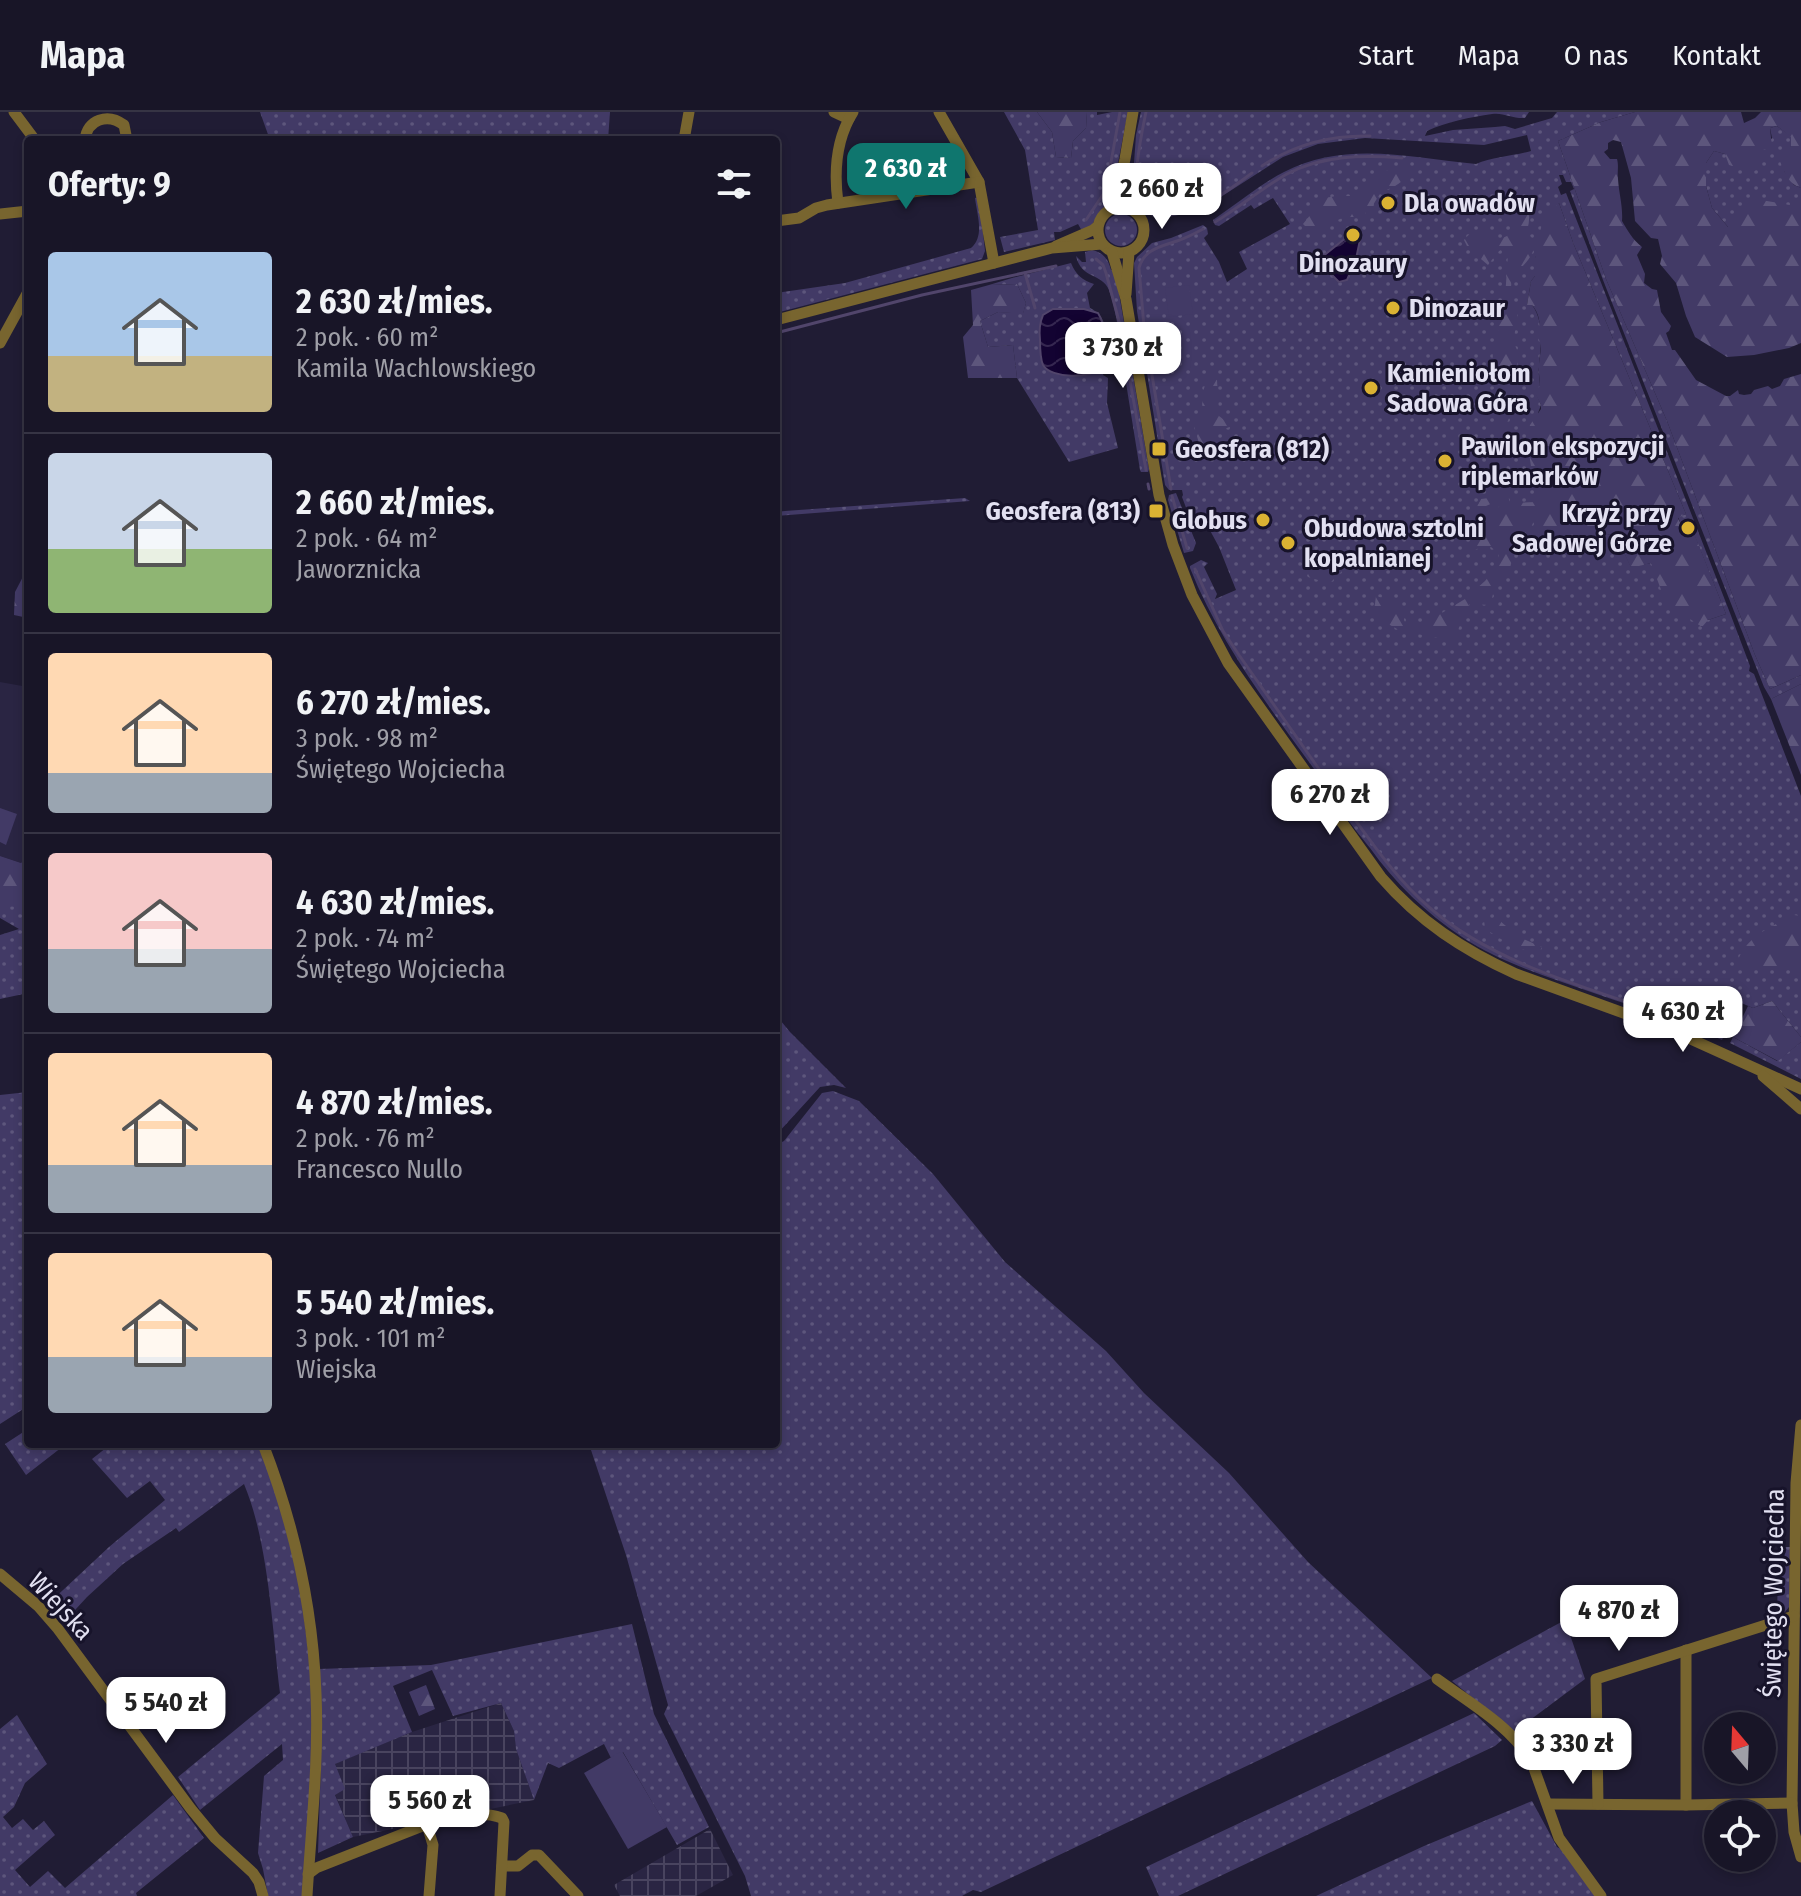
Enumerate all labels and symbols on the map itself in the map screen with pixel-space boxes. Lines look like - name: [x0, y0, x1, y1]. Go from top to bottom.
- pin: 2 630 zł: [823, 143, 989, 211]
- pin: 2 660 zł: [1079, 163, 1245, 231]
- place label: Dla owadów: [1404, 188, 1535, 219]
- marker: Dla owadów: [1379, 194, 1397, 212]
- marker: Dinozaury: [1344, 226, 1362, 244]
- place label: Dinozaury: [1299, 248, 1408, 279]
- place label: Dinozaur: [1409, 293, 1506, 324]
- marker: Dinozaur: [1384, 299, 1402, 317]
- pin: 3 730 zł: [1040, 322, 1206, 390]
- place label: Kamieniołom Sadowa Góra: [1387, 358, 1531, 419]
- marker: Kamieniołom Sadowa Góra: [1362, 379, 1380, 397]
- place label: Pawilon ekspozycji riplemarków: [1461, 431, 1664, 492]
- place label: Geosfera (812): [1175, 434, 1329, 465]
- marker: Geosfera (812): [1150, 440, 1168, 458]
- marker: Pawilon ekspozycji riplemarków: [1436, 452, 1454, 470]
- place label: Geosfera (813): [986, 496, 1140, 527]
- place label: Krzyż przy Sadowej Górze: [1512, 498, 1673, 559]
- marker: Geosfera (813): [1147, 502, 1165, 520]
- place label: Globus: [1172, 505, 1247, 536]
- marker: Globus: [1254, 511, 1272, 529]
- place label: Obudowa sztolni kopalnianej: [1304, 513, 1484, 574]
- marker: Krzyż przy Sadowej Górze: [1679, 519, 1697, 537]
- marker: Obudowa sztolni kopalnianej: [1279, 534, 1297, 552]
- pin: 6 270 zł: [1247, 769, 1413, 837]
- pin: 4 630 zł: [1600, 986, 1766, 1054]
- street label: Świętego Wojciecha: [1756, 1488, 1791, 1698]
- street label: Wiejska: [22, 1566, 100, 1647]
- pin: 4 870 zł: [1536, 1585, 1702, 1653]
- pin: 5 540 zł: [83, 1677, 249, 1745]
- north arrow: [1704, 1712, 1776, 1784]
- pin: 3 330 zł: [1490, 1718, 1656, 1786]
- pin: 5 560 zł: [347, 1775, 513, 1843]

